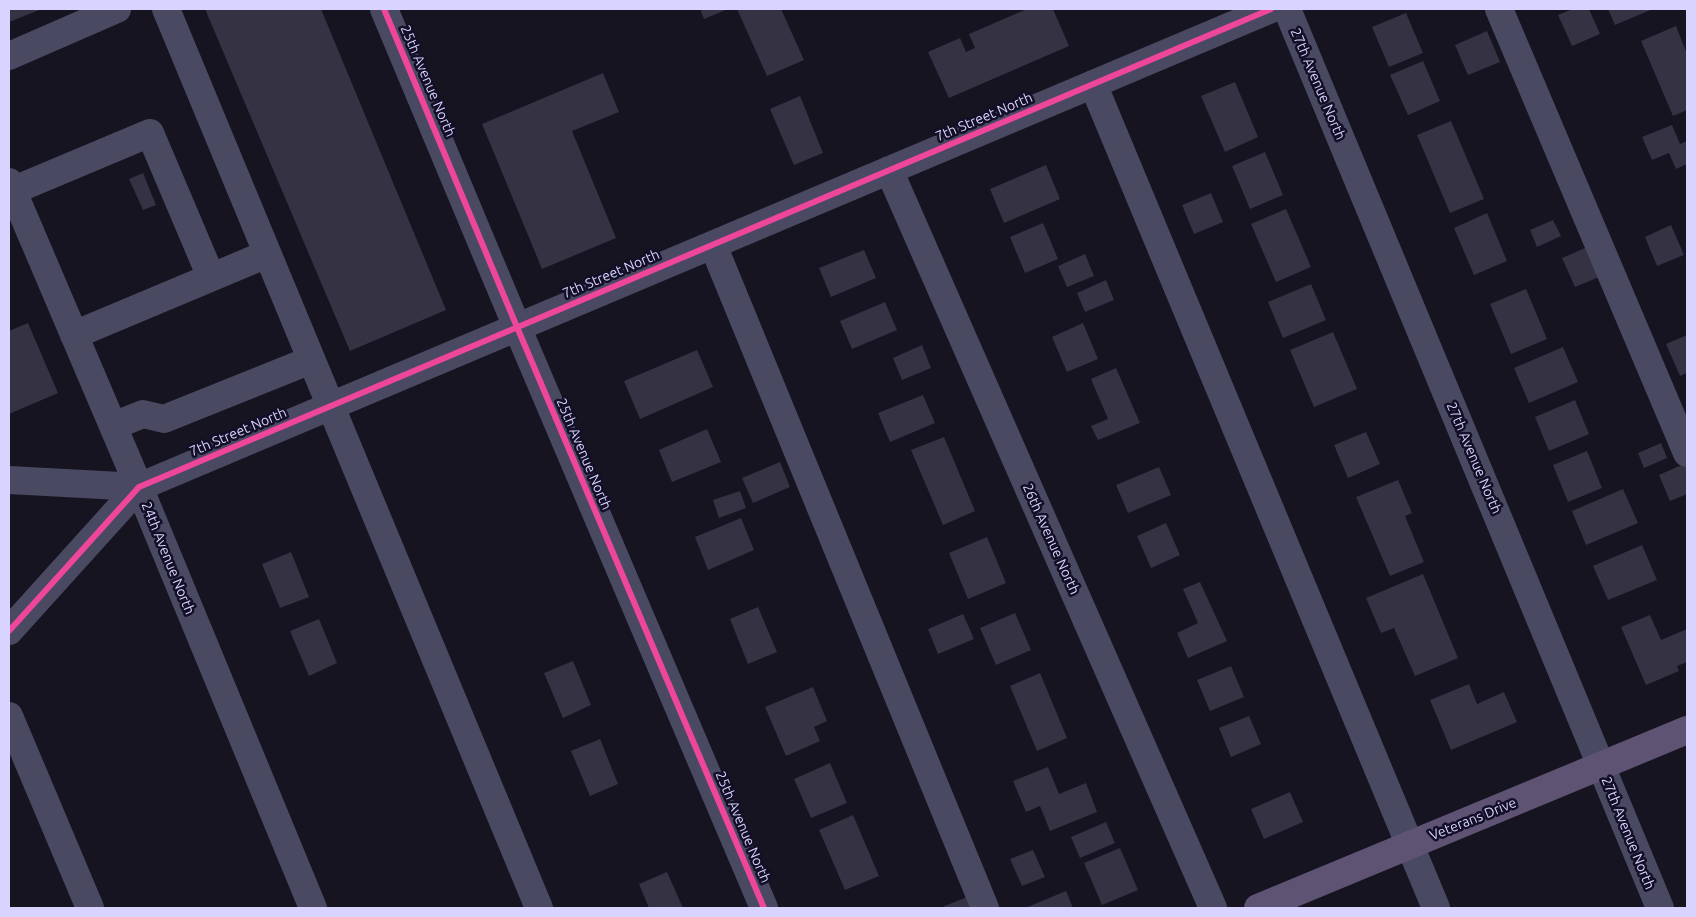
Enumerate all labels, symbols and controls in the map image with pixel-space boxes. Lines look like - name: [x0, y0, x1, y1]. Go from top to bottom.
- street label: 25th Avenue North: [397, 23, 459, 139]
- street label: 27th Avenue North: [1287, 26, 1349, 142]
- street label: 7th Street North: [933, 89, 1035, 145]
- street label: 7th Street North: [560, 246, 662, 302]
- street label: 25th Avenue North: [553, 396, 615, 512]
- street label: 27th Avenue North: [1443, 400, 1505, 516]
- street label: 7th Street North: [187, 404, 289, 460]
- street label: 26th Avenue North: [1019, 481, 1083, 597]
- street label: 24th Avenue North: [138, 499, 198, 617]
- street label: 25th Avenue North: [712, 769, 774, 885]
- street label: 27th Avenue North: [1598, 774, 1658, 892]
- street label: Veterans Drive: [1427, 794, 1519, 844]

